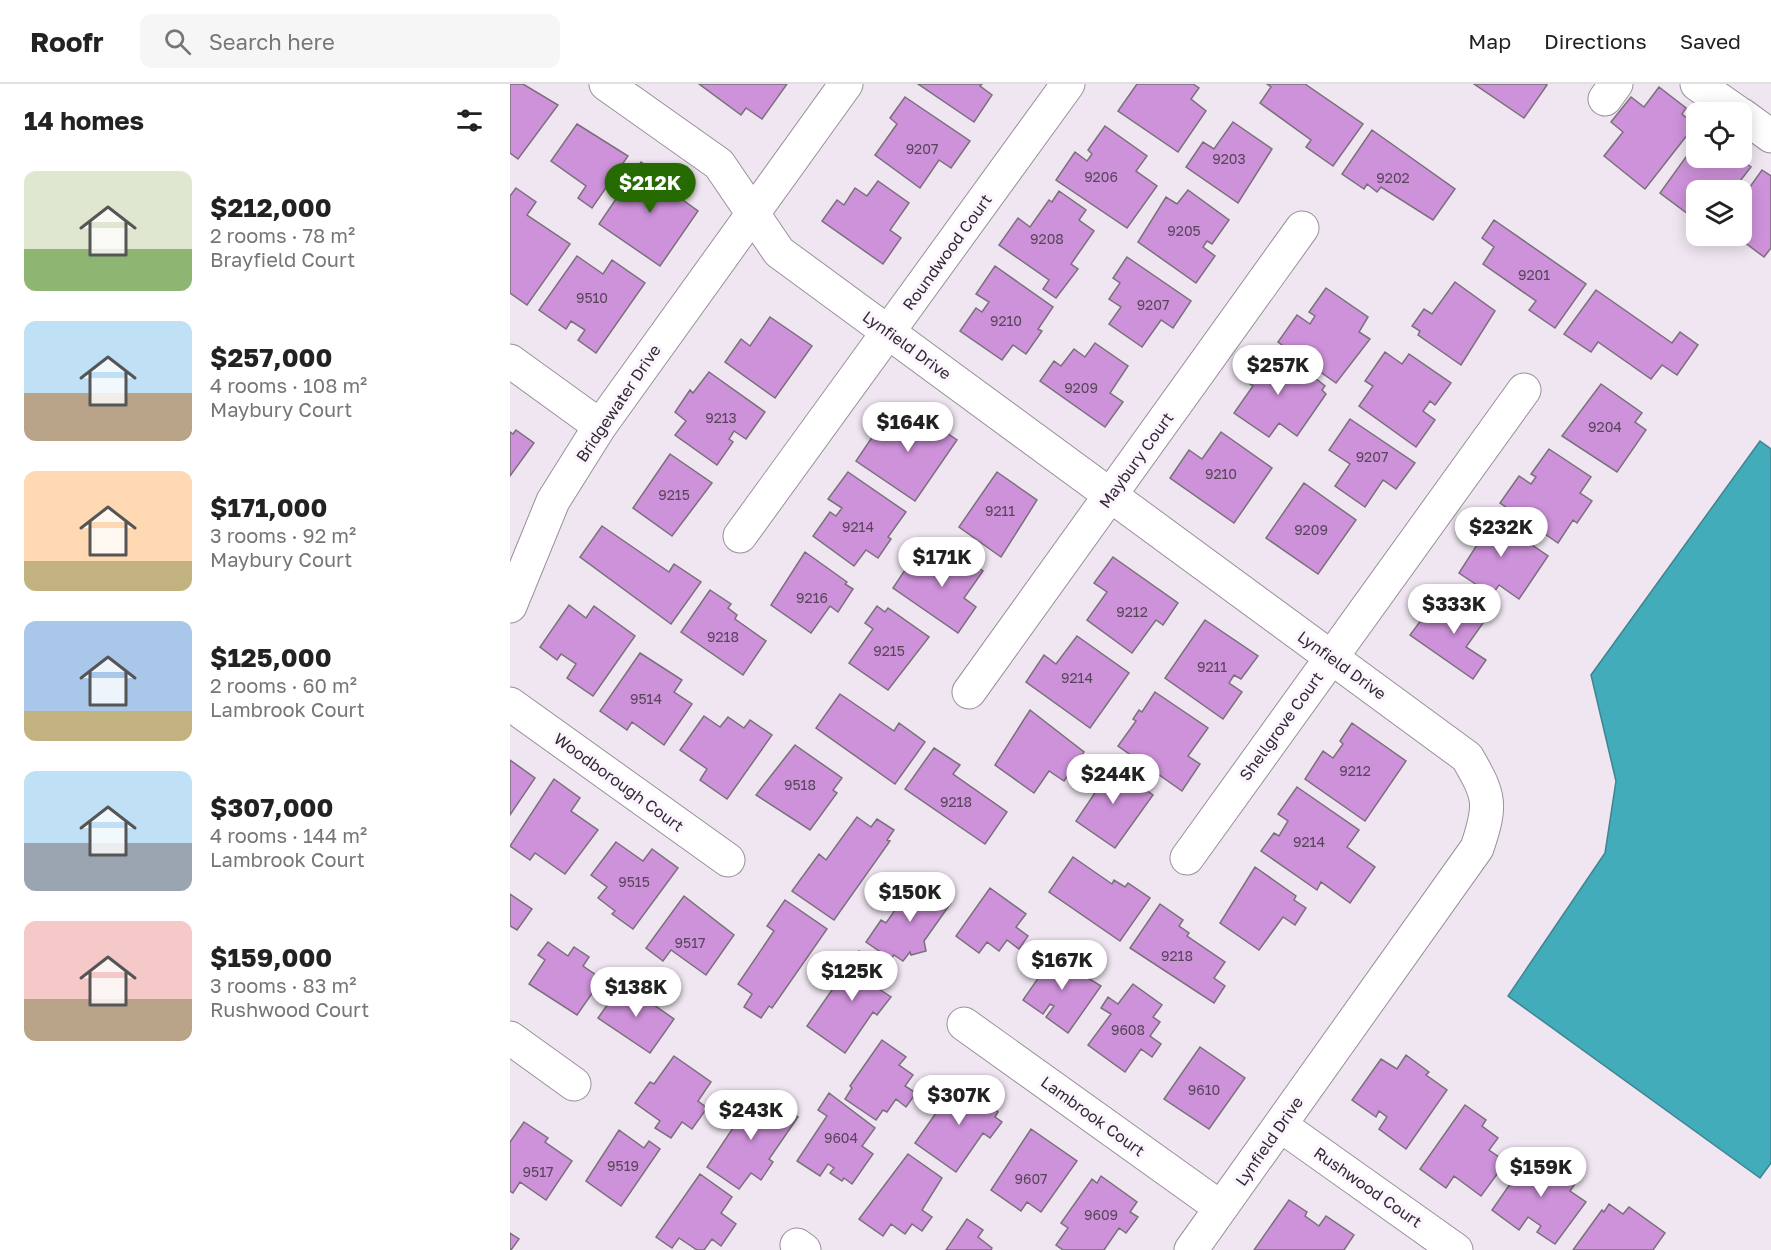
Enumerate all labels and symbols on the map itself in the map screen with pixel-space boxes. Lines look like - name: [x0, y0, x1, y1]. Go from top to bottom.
- house number: 9207: [906, 140, 938, 157]
- house number: 9203: [1212, 150, 1246, 167]
- pin: $212K: [608, 163, 692, 214]
- house number: 9206: [1084, 168, 1118, 185]
- house number: 9202: [1376, 169, 1410, 186]
- street label: Roundwood Court: [898, 190, 996, 314]
- house number: 9205: [1167, 222, 1201, 239]
- house number: 9208: [1030, 230, 1064, 247]
- house number: 9201: [1518, 266, 1550, 283]
- house number: 9510: [576, 289, 608, 306]
- house number: 9207: [1137, 296, 1169, 313]
- street label: Lynfield Drive: [859, 306, 955, 384]
- house number: 9210: [990, 312, 1022, 329]
- street label: Bridgewater Drive: [571, 341, 665, 465]
- pin: $257K: [1236, 345, 1320, 396]
- house number: 9209: [1064, 379, 1098, 396]
- pin: $164K: [866, 402, 950, 453]
- street label: Maybury Court: [1094, 408, 1178, 512]
- house number: 9213: [705, 409, 737, 426]
- house number: 9204: [1588, 418, 1622, 435]
- house number: 9207: [1356, 448, 1388, 465]
- house number: 9210: [1205, 465, 1237, 482]
- house number: 9215: [658, 486, 690, 503]
- house number: 9211: [985, 502, 1015, 519]
- pin: $232K: [1459, 507, 1543, 558]
- house number: 9214: [842, 518, 874, 535]
- house number: 9209: [1294, 521, 1328, 538]
- pin: $171K: [900, 537, 984, 588]
- pin: $333K: [1412, 584, 1496, 635]
- house number: 9216: [796, 589, 828, 606]
- house number: 9212: [1116, 603, 1148, 620]
- street label: Lynfield Drive: [1294, 626, 1390, 704]
- house number: 9218: [707, 628, 739, 645]
- house number: 9215: [873, 642, 905, 659]
- house number: 9211: [1197, 658, 1227, 675]
- street label: Shellgrove Court: [1235, 668, 1327, 784]
- house number: 9214: [1061, 669, 1093, 686]
- house number: 9514: [630, 690, 662, 707]
- street label: Woodborough Court: [550, 728, 688, 836]
- pin: $244K: [1071, 754, 1155, 805]
- house number: 9212: [1339, 762, 1371, 779]
- house number: 9518: [784, 776, 816, 793]
- house number: 9218: [940, 793, 972, 810]
- house number: 9214: [1293, 833, 1325, 850]
- pin: $150K: [868, 872, 952, 923]
- house number: 9515: [618, 873, 650, 890]
- house number: 9517: [675, 934, 705, 951]
- pin: $167K: [1020, 940, 1104, 991]
- house number: 9218: [1161, 947, 1193, 964]
- pin: $125K: [810, 951, 894, 1002]
- pin: $138K: [594, 967, 678, 1018]
- house number: 9608: [1111, 1021, 1145, 1038]
- street label: Lambrook Court: [1037, 1072, 1149, 1160]
- pin: $307K: [917, 1075, 1001, 1126]
- house number: 9610: [1188, 1081, 1220, 1098]
- pin: $243K: [709, 1090, 793, 1141]
- street label: Lynfield Drive: [1231, 1092, 1307, 1190]
- house number: 9604: [824, 1129, 858, 1146]
- street label: Rushwood Court: [1310, 1142, 1426, 1232]
- pin: $159K: [1499, 1147, 1583, 1198]
- house number: 9519: [607, 1157, 639, 1174]
- house number: 9517: [523, 1163, 553, 1180]
- house number: 9607: [1014, 1170, 1048, 1187]
- house number: 9609: [1084, 1206, 1118, 1223]

